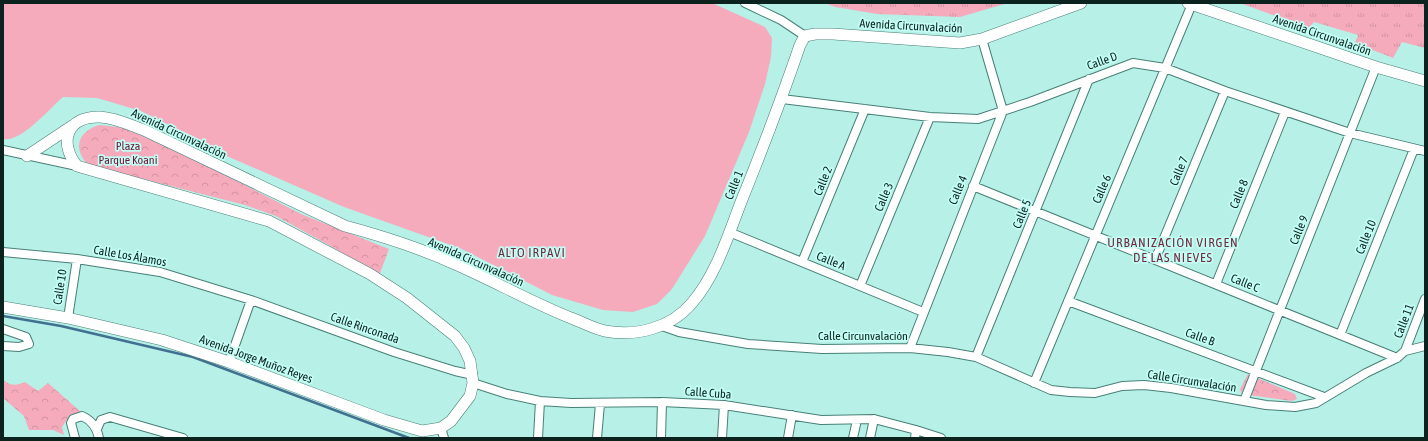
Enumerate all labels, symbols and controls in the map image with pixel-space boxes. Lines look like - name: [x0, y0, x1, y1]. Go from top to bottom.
- street label: Avenida Circunvalación: [1271, 12, 1373, 58]
- street label: Avenida Circunvalación: [859, 16, 963, 36]
- street label: Calle D: [1085, 49, 1119, 73]
- street label: Avenida Circunvalación: [129, 106, 229, 162]
- park label: Plaza Parque Koani: [99, 139, 157, 167]
- street label: Calle 7: [1167, 154, 1191, 188]
- street label: Calle 2: [811, 164, 835, 198]
- street label: Calle 1: [722, 168, 746, 202]
- street label: Calle 6: [1090, 172, 1114, 206]
- street label: Calle 4: [946, 173, 970, 207]
- street label: Calle 8: [1227, 177, 1251, 211]
- street label: Calle 3: [872, 180, 896, 214]
- street label: Calle 5: [1010, 197, 1034, 231]
- street label: Calle 9: [1287, 213, 1311, 247]
- street label: Calle 10: [1353, 218, 1379, 256]
- street label: Avenida Circunvalación: [426, 235, 526, 289]
- district label: URBANIZACIÓN VIRGEN DE LAS NIEVES: [1107, 235, 1239, 265]
- street label: Calle Los Álamos: [93, 243, 167, 269]
- district label: ALTO IRPAVI: [498, 245, 566, 260]
- street label: Calle A: [814, 249, 848, 273]
- street label: Calle 10: [50, 268, 70, 306]
- street label: Calle C: [1229, 271, 1262, 295]
- street label: Calle 11: [1391, 302, 1417, 340]
- street label: Calle Rinconada: [329, 310, 401, 346]
- street label: Calle B: [1184, 325, 1217, 349]
- street label: Calle Circunvalación: [818, 329, 908, 343]
- street label: Avenida Jorge Muñoz Reyes: [198, 332, 314, 386]
- street label: Calle Circunvalación: [1147, 367, 1237, 395]
- street label: Calle Cuba: [684, 384, 732, 402]

